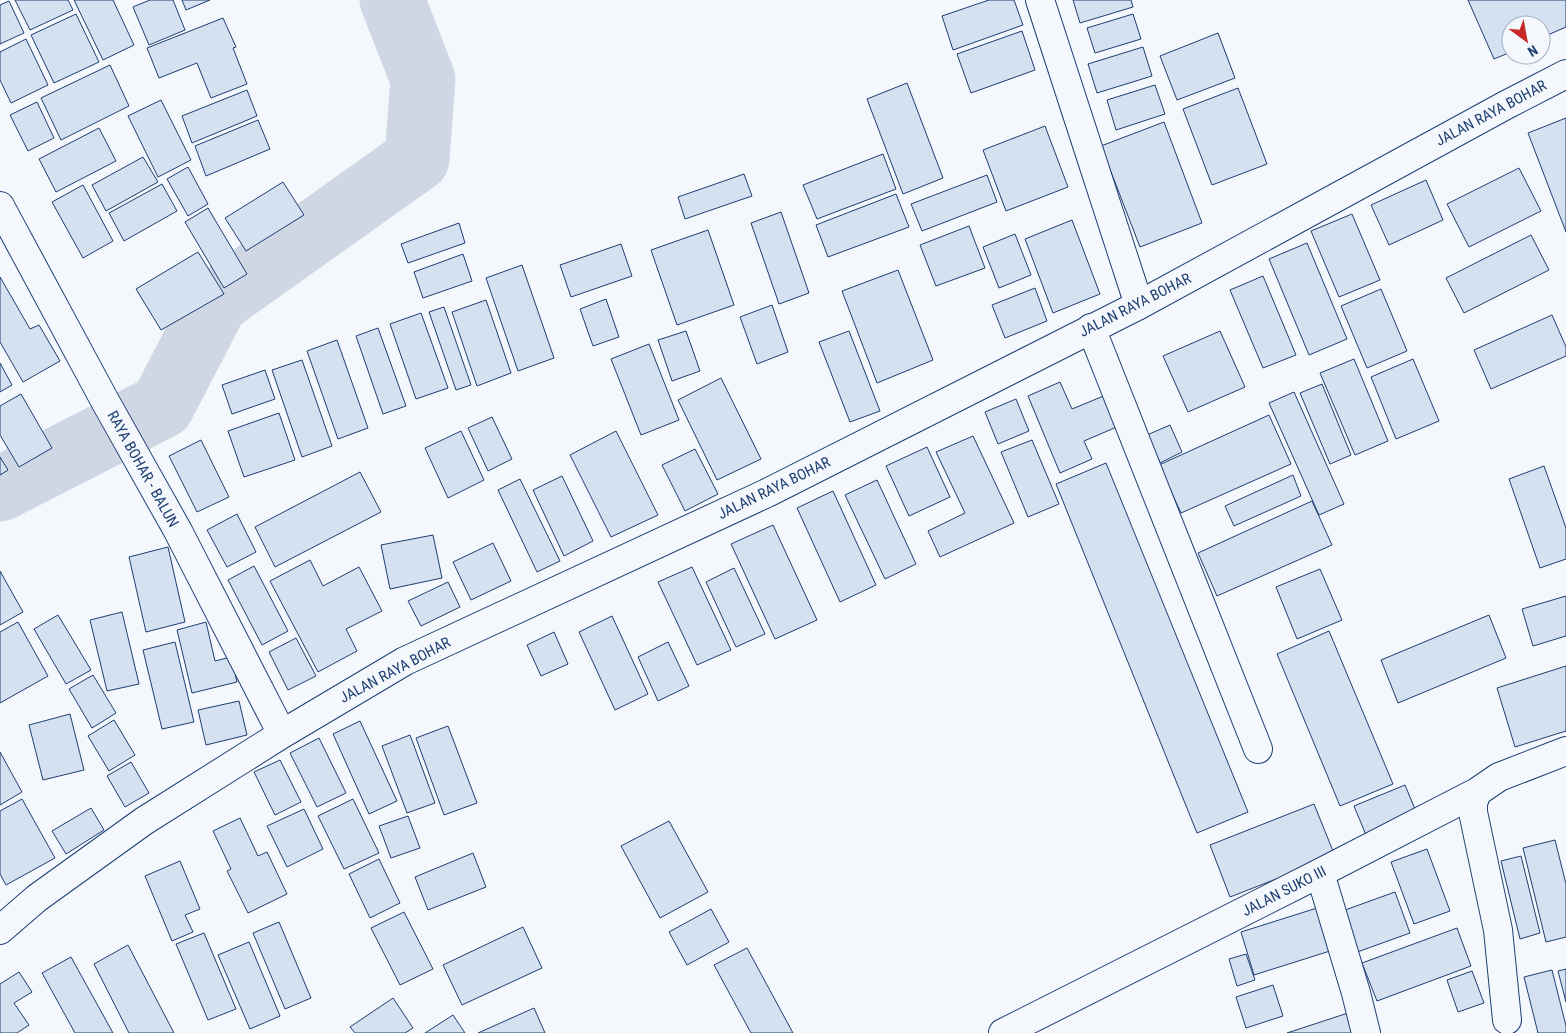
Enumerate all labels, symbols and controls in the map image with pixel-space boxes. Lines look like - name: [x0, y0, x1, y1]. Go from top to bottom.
- north arrow: [1501, 15, 1551, 65]
- text: N: [1525, 42, 1541, 60]
- street label: JALAN RAYA BOHAR: [1433, 76, 1549, 150]
- street label: JALAN RAYA BOHAR: [1076, 269, 1194, 341]
- street label: RAYA BOHAR - BALUN: [104, 408, 182, 530]
- street label: JALAN RAYA BOHAR: [715, 453, 833, 523]
- street label: JALAN RAYA BOHAR: [337, 633, 453, 707]
- street label: JALAN SUKO III: [1239, 862, 1329, 920]

